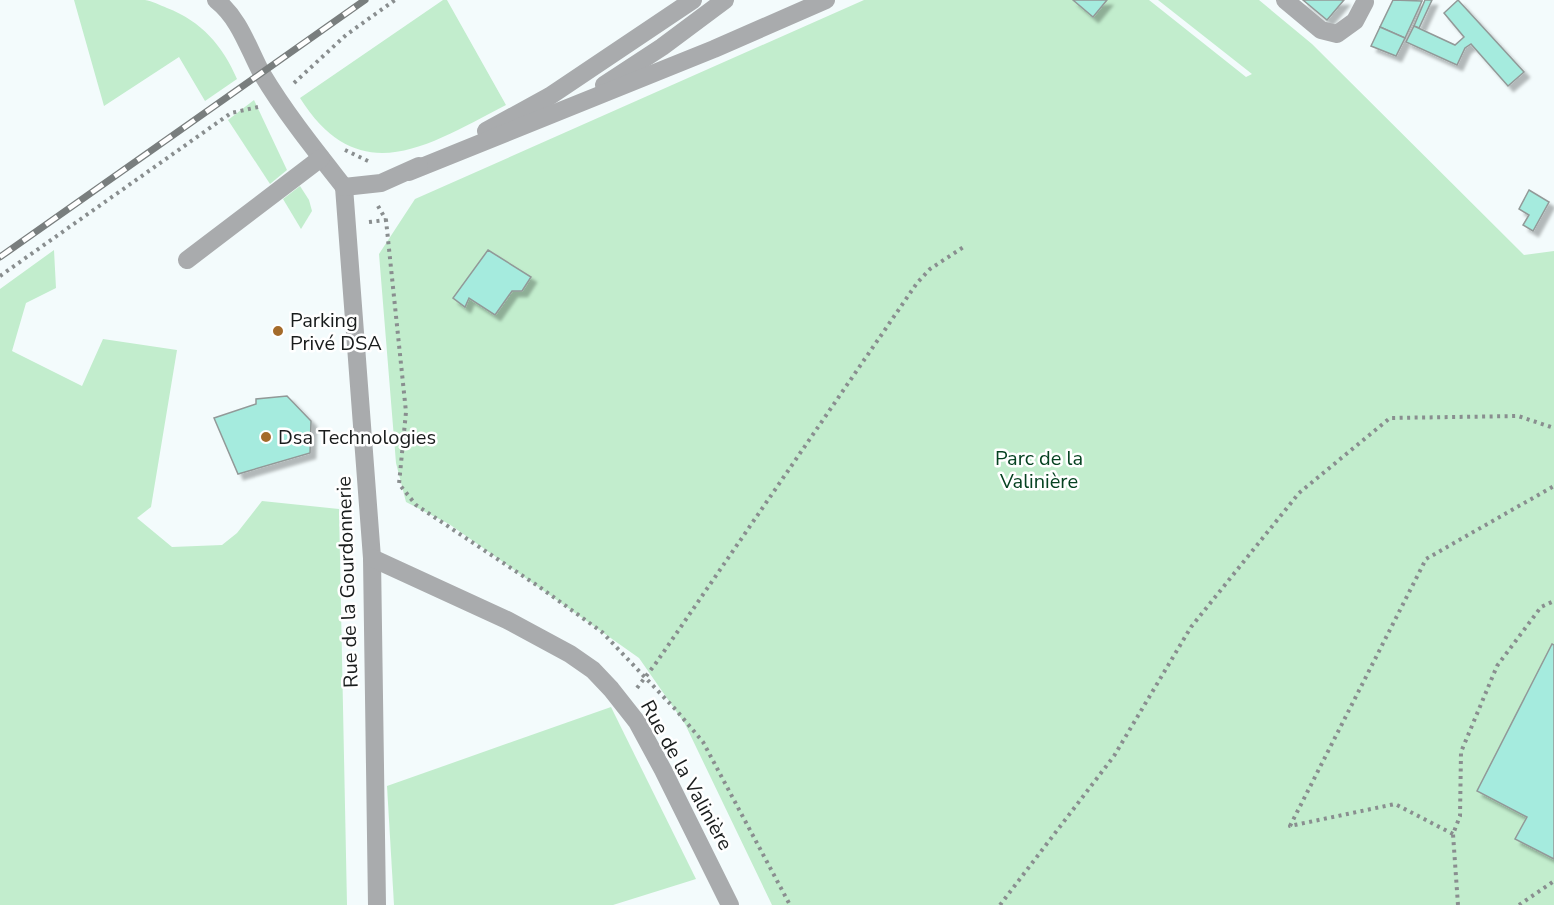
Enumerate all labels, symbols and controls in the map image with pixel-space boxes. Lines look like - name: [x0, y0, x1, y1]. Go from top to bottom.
- place label: Parking Privé DSA: [290, 307, 382, 357]
- marker: Parking Privé DSA: [271, 324, 285, 338]
- place label: Dsa Technologies: [278, 424, 436, 451]
- marker: Dsa Technologies: [259, 430, 273, 444]
- park label: Parc de la Valinière: [995, 445, 1083, 495]
- street label: Rue de la Gourdonnerie: [330, 476, 365, 688]
- street label: Rue de la Valinière: [634, 695, 739, 855]

